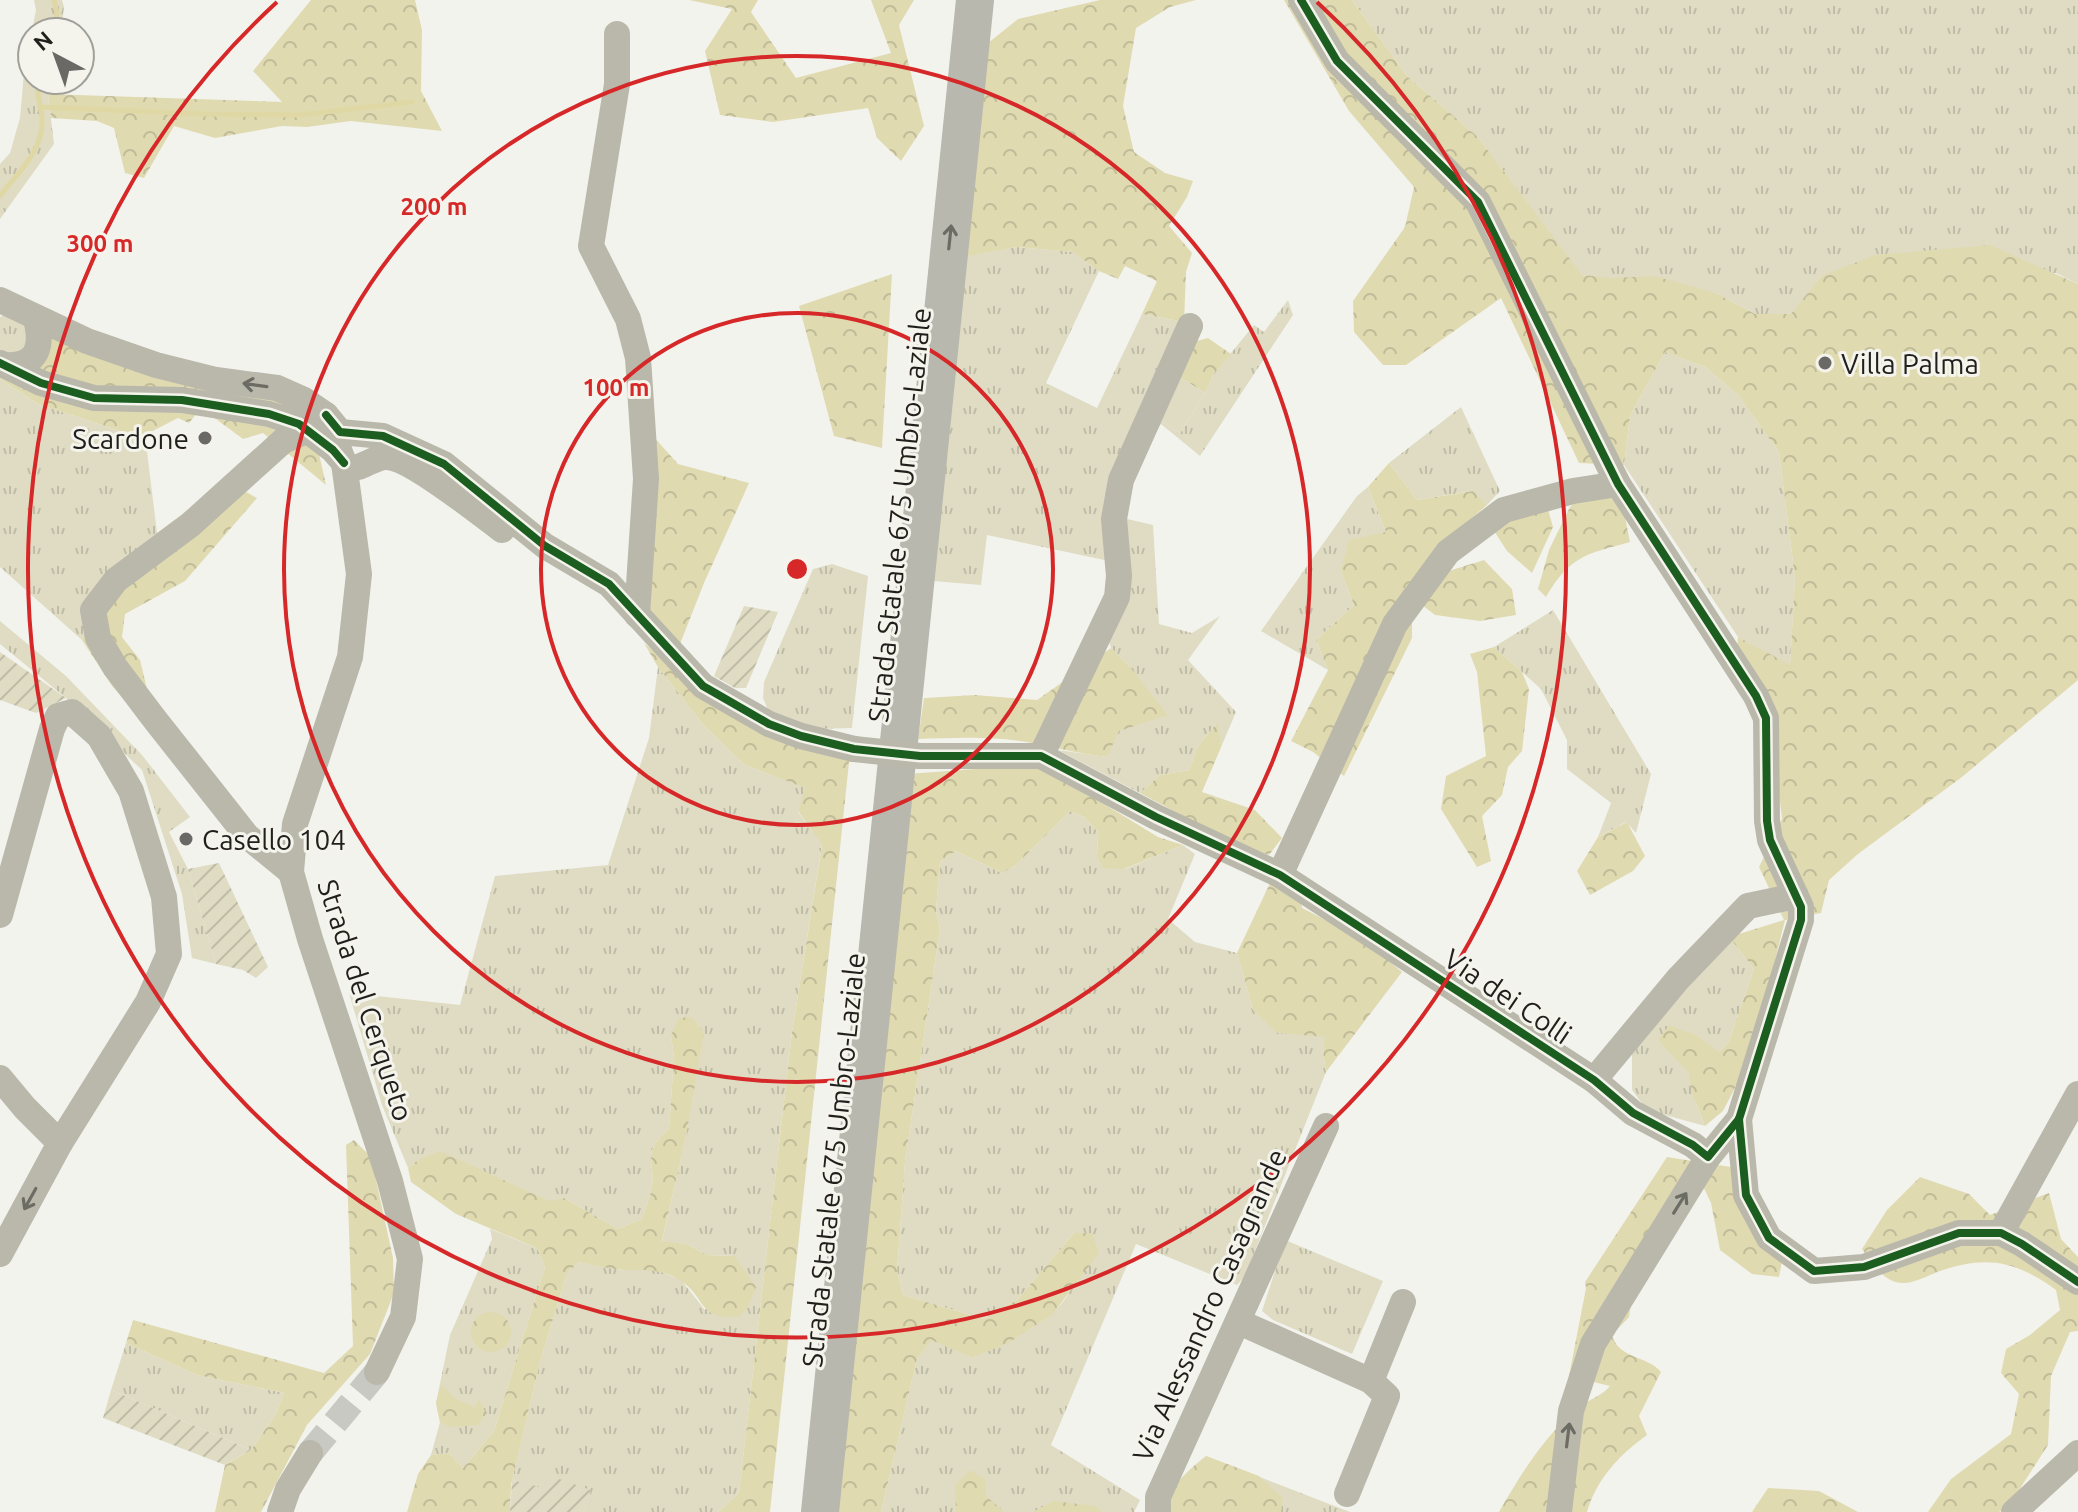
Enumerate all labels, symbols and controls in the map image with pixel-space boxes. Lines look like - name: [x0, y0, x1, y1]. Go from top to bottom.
- north arrow: [16, 16, 96, 96]
- text: N: [28, 26, 57, 55]
- text: 200 m: [401, 193, 467, 220]
- one-way arrow: [943, 224, 958, 251]
- text: 300 m: [67, 230, 133, 257]
- street label: Strada Statale 675 Umbro-Laziale: [862, 306, 936, 724]
- place label: Villa Palma: [1841, 348, 1979, 379]
- marker: Villa Palma: [1816, 354, 1834, 372]
- text: 100 m: [583, 374, 649, 401]
- one-way arrow: [243, 377, 269, 392]
- place label: Scardone: [72, 423, 189, 454]
- marker: Scardone: [196, 429, 214, 447]
- centre of rings: [783, 555, 811, 583]
- place label: Casello 104: [202, 824, 346, 855]
- marker: Casello 104: [177, 830, 195, 848]
- street label: Strada del Cerqueto: [312, 875, 420, 1125]
- street label: Via dei Colli: [1439, 942, 1577, 1050]
- street label: Strada Statale 675 Umbro-Laziale: [796, 951, 870, 1369]
- street label: Via Alessandro Casagrande: [1126, 1144, 1292, 1466]
- one-way arrow: [22, 1186, 38, 1210]
- one-way arrow: [1672, 1192, 1688, 1215]
- one-way arrow: [1561, 1422, 1576, 1448]

